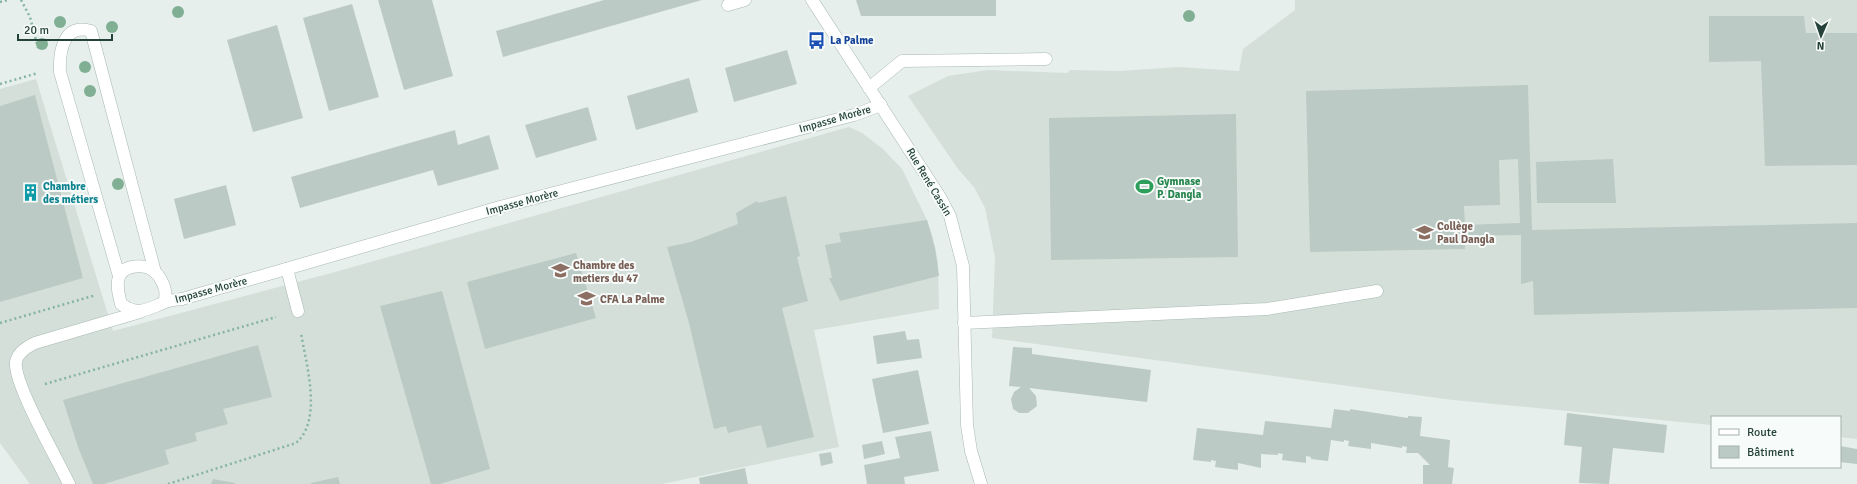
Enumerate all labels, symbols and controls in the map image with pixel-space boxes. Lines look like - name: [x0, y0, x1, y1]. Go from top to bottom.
- scale bar: [18, 16, 112, 42]
- north arrow: [1801, 16, 1841, 56]
- text: 20 m: [24, 23, 49, 38]
- bus stop icon: La Palme: [807, 30, 827, 50]
- place label: La Palme: [830, 34, 874, 47]
- text: N: [1817, 39, 1825, 52]
- street label: Impasse Morère: [798, 103, 872, 135]
- street label: Rue René Cassin: [904, 146, 954, 218]
- place label: Gymnase P. Dangla: [1157, 175, 1202, 201]
- sports icon: Gymnase P. Dangla: [1134, 177, 1154, 197]
- place label: Chambre des métiers: [43, 180, 98, 206]
- building icon: Chambre des métiers: [20, 182, 40, 202]
- street label: Impasse Morère: [484, 186, 560, 218]
- place label: Collège Paul Dangla: [1437, 220, 1495, 246]
- school or university icon: Collège Paul Dangla: [1414, 222, 1434, 242]
- place label: Chambre des metiers du 47: [573, 259, 638, 285]
- school or university icon: Chambre des metiers du 47: [550, 261, 570, 281]
- street label: Impasse Morère: [173, 274, 249, 306]
- school or university icon: CFA La Palme: [577, 289, 597, 309]
- place label: CFA La Palme: [600, 293, 665, 306]
- legend: [1711, 416, 1841, 468]
- text: Route: [1747, 425, 1777, 440]
- text: Bâtiment: [1747, 445, 1794, 460]

